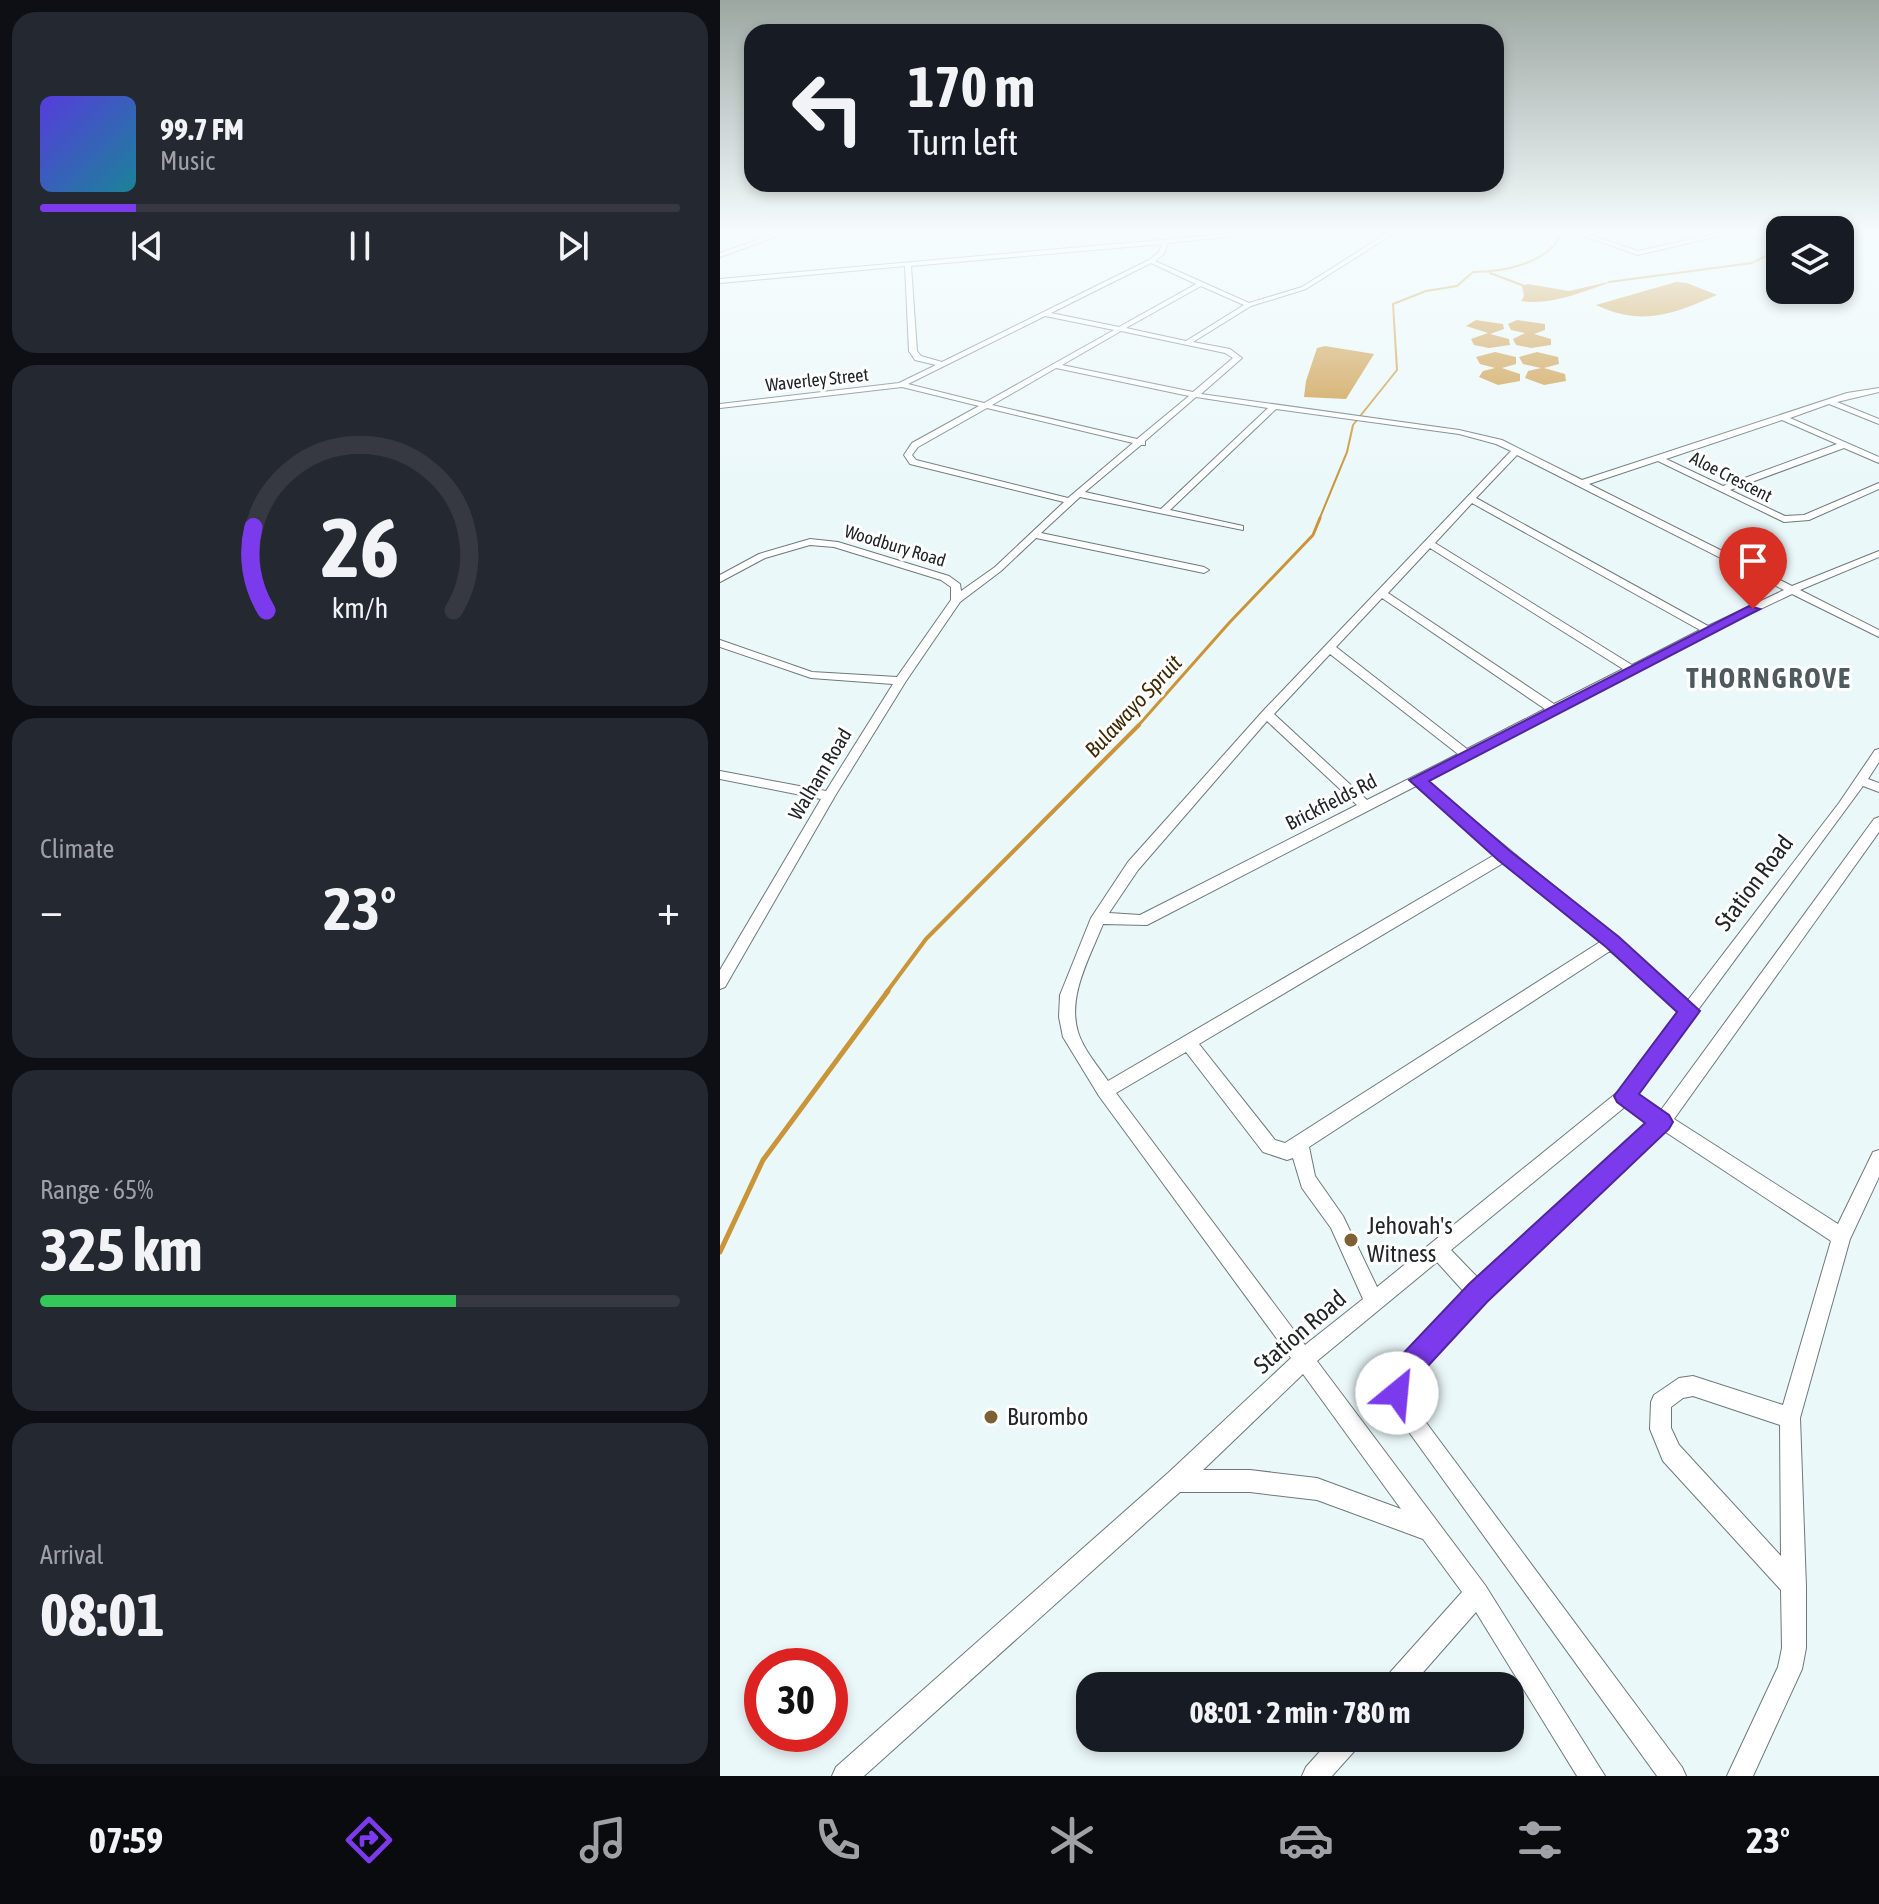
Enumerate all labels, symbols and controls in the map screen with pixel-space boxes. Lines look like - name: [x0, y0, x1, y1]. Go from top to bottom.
- text: 170 m: [908, 55, 1035, 119]
- icon: left: [776, 56, 880, 160]
- text: 99.7 FM: [160, 112, 244, 146]
- text: Turn left: [908, 121, 1018, 163]
- text: Music: [160, 146, 215, 176]
- map controls: [1766, 216, 1854, 304]
- button: layers: [1766, 216, 1854, 304]
- icon: previous: [125, 224, 169, 268]
- icon: pause: [338, 224, 382, 268]
- icon: next: [551, 224, 595, 268]
- street label: Waverley Street: [764, 364, 870, 395]
- street label: Aloe Crescent: [1687, 447, 1776, 506]
- text: 26: [321, 499, 399, 595]
- street label: Woodbury Road: [842, 520, 948, 571]
- pin: [1719, 527, 1787, 609]
- icon: arrive: [1731, 539, 1775, 583]
- text: km/h: [332, 591, 388, 624]
- water label: Bulawayo Spruit: [1079, 649, 1187, 763]
- district label: THORNGROVE: [1686, 662, 1852, 694]
- street label: Walham Road: [783, 724, 856, 824]
- street label: Brickfields Rd: [1281, 769, 1380, 834]
- street label: Station Road: [1709, 830, 1798, 936]
- text: Climate: [40, 834, 114, 864]
- text: 23°: [324, 874, 396, 943]
- text: −: [40, 884, 63, 934]
- text: +: [657, 884, 680, 934]
- text: Range · 65%: [40, 1175, 153, 1205]
- place label: Jehovah's Witness: [1367, 1212, 1453, 1267]
- text: 325 km: [40, 1215, 202, 1284]
- marker: Jehovah's Witness: [1342, 1231, 1360, 1249]
- street label: Station Road: [1248, 1284, 1351, 1379]
- position arrow: [1355, 1351, 1439, 1435]
- place label: Burombo: [1007, 1403, 1088, 1430]
- marker: Burombo: [982, 1408, 1000, 1426]
- text: Arrival: [40, 1540, 104, 1570]
- text: 08:01: [40, 1580, 165, 1649]
- speed limit sign: 30: [744, 1648, 848, 1752]
- text: 08:01 · 2 min · 780 m: [1190, 1695, 1410, 1729]
- icon: directions: [341, 1812, 397, 1868]
- icon: music: [575, 1812, 631, 1868]
- icon: phone: [810, 1812, 866, 1868]
- icon: climate: [1044, 1812, 1100, 1868]
- icon: car: [1278, 1812, 1334, 1868]
- icon: filters: [1512, 1812, 1568, 1868]
- text: 07:59: [89, 1819, 163, 1861]
- text: 23°: [1746, 1819, 1790, 1861]

